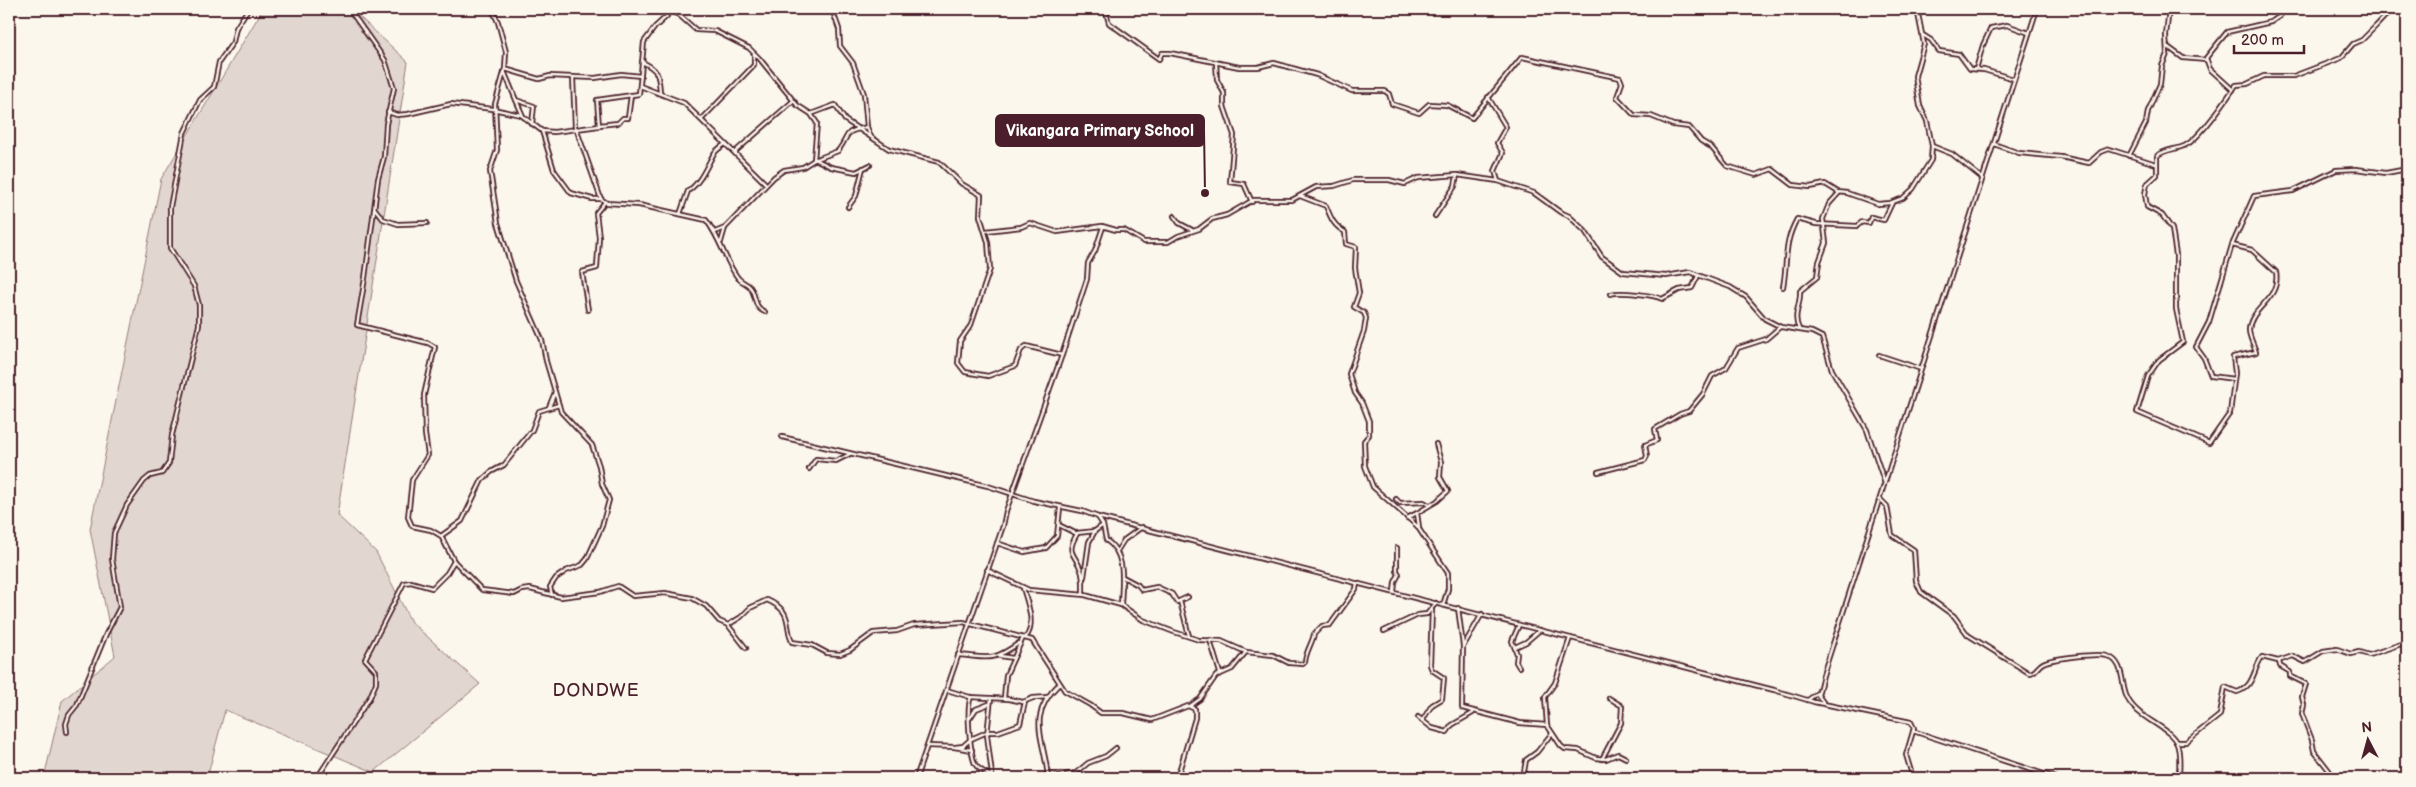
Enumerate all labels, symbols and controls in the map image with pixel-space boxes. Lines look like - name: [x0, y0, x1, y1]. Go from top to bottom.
- scale bar: [2234, 22, 2304, 54]
- text: 200 m: [2241, 31, 2284, 50]
- callout: Vikangara Primary School: [996, 115, 1204, 146]
- text: Vikangara Primary School: [1006, 122, 1194, 141]
- district label: DONDWE: [552, 680, 640, 701]
- north arrow: [2344, 714, 2394, 764]
- text: N: [2361, 719, 2373, 737]

